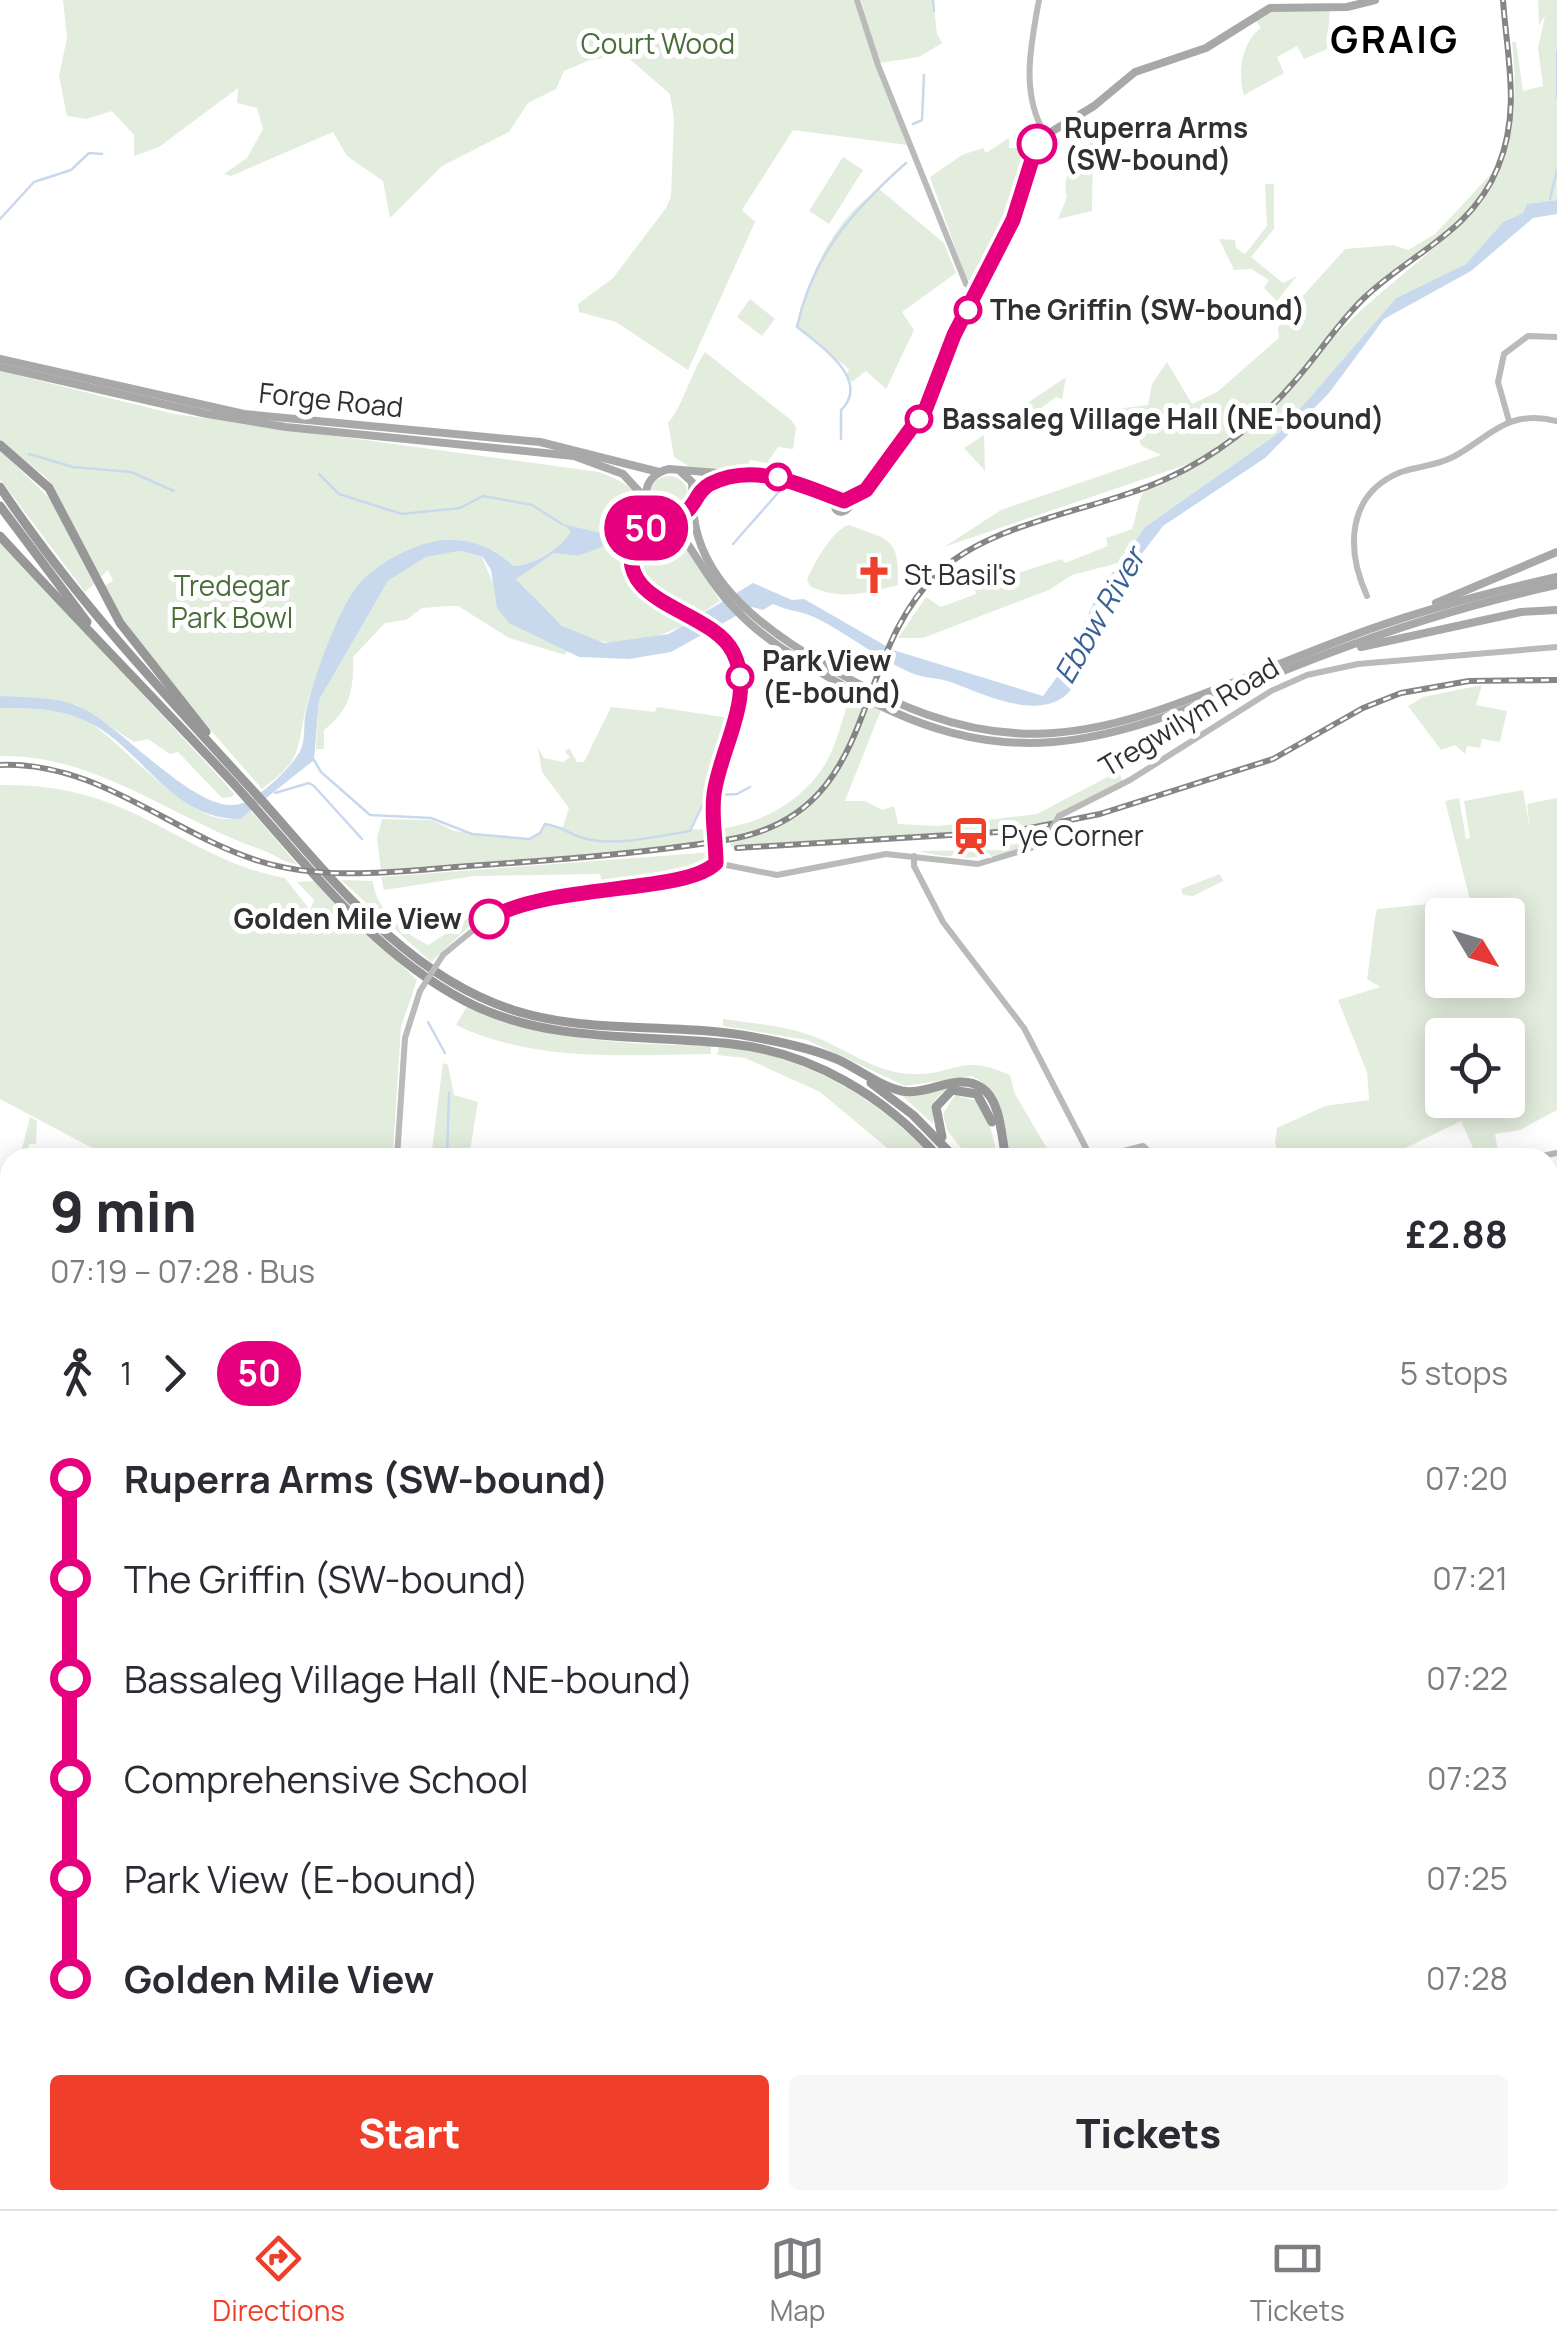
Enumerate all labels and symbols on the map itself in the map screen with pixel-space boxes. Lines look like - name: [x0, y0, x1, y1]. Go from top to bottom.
- district label: GRAIG: [1330, 12, 1460, 64]
- park label: Court Wood: [581, 24, 735, 62]
- place label: Ruperra Arms (SW-bound): [1064, 108, 1248, 178]
- marker: Ruperra Arms (SW-bound): [1018, 125, 1056, 163]
- place label: The Griffin (SW-bound): [990, 290, 1305, 328]
- marker: The Griffin (SW-bound): [955, 297, 981, 323]
- street label: Forge Road: [257, 373, 405, 425]
- place label: Bassaleg Village Hall (NE-bound): [942, 399, 1384, 437]
- marker: Bassaleg Village Hall (NE-bound): [906, 406, 932, 432]
- unlabelled marker: [765, 464, 791, 490]
- line badge: 50: [601, 496, 691, 560]
- water label: Ebbw River: [1043, 536, 1156, 690]
- church icon: St Basil's: [853, 554, 895, 596]
- place label: St Basil's: [904, 555, 1016, 593]
- park label: Tredegar Park Bowl: [171, 566, 293, 636]
- place label: Park View (E-bound): [762, 641, 902, 711]
- street label: Tregwilym Road: [1092, 648, 1285, 785]
- marker: Park View (E-bound): [727, 664, 753, 690]
- station icon: Pye Corner: [950, 815, 992, 857]
- place label: Pye Corner: [1001, 816, 1144, 854]
- north arrow: [1425, 898, 1525, 998]
- place label: Golden Mile View: [233, 899, 462, 937]
- marker: Golden Mile View: [470, 900, 508, 938]

